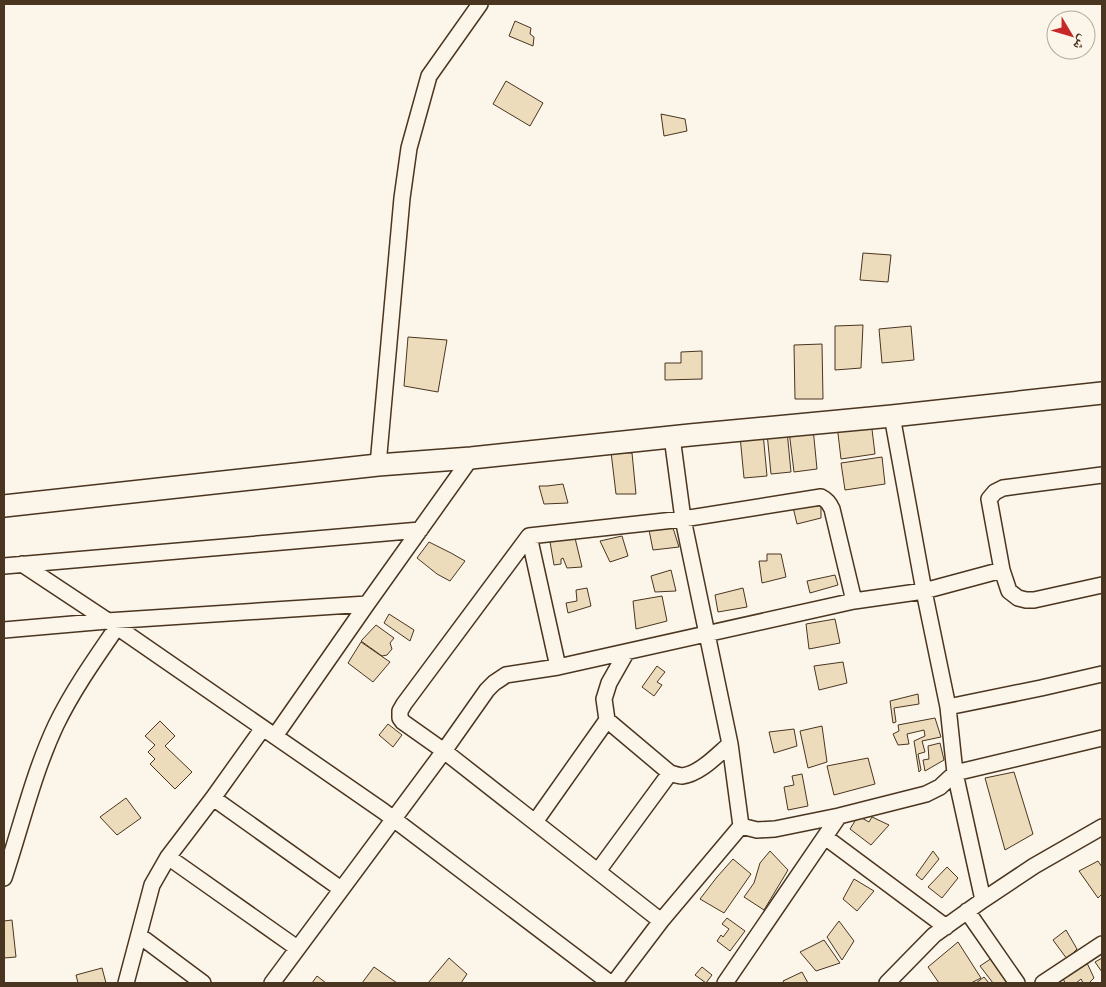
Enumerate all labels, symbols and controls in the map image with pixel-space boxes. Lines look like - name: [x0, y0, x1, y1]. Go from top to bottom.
- north arrow: [1046, 10, 1096, 60]
- text: ش: [1069, 32, 1091, 53]

